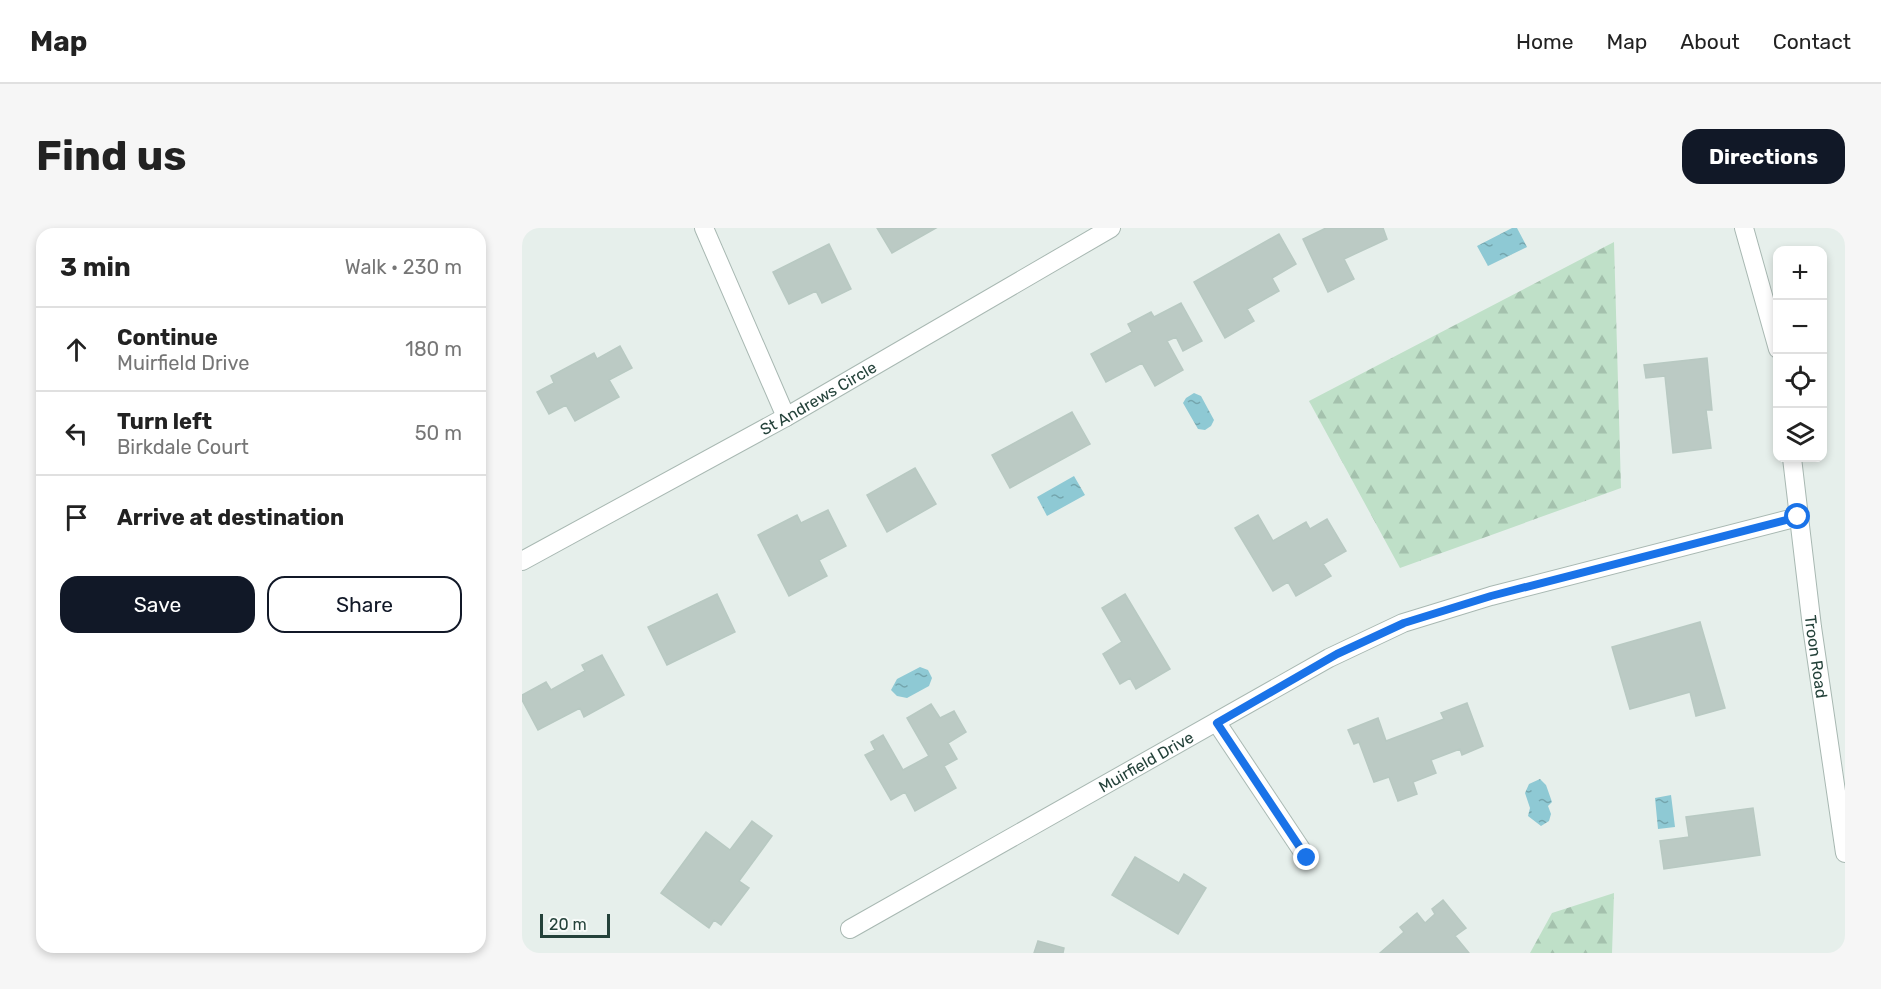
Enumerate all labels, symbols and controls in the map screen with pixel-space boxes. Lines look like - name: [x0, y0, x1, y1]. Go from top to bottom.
- text: Map: [30, 25, 87, 58]
- text: Home: [1516, 29, 1573, 54]
- text: Map: [1606, 29, 1647, 54]
- text: About: [1680, 29, 1740, 54]
- text: Contact: [1773, 29, 1851, 54]
- button: Directions: [1682, 129, 1845, 184]
- text: Find us: [36, 131, 187, 181]
- map controls: [1773, 246, 1827, 462]
- button: +: [1773, 246, 1827, 300]
- text: 3 min: [60, 252, 131, 283]
- text: Walk · 230 m: [345, 255, 462, 279]
- button: −: [1773, 300, 1827, 354]
- text: Continue: [117, 324, 218, 351]
- icon: ahead: [60, 333, 93, 366]
- text: 180 m: [405, 337, 462, 361]
- text: Muirfield Drive: [117, 351, 249, 375]
- button: locate: [1773, 354, 1827, 408]
- street label: St Andrews Circle: [757, 357, 880, 439]
- text: Turn left: [117, 408, 212, 435]
- button: layers: [1773, 408, 1827, 462]
- icon: left: [60, 417, 93, 450]
- text: 50 m: [415, 421, 462, 445]
- text: Birkdale Court: [117, 435, 249, 459]
- icon: arrive: [60, 501, 93, 534]
- route start: [1784, 503, 1810, 529]
- text: Arrive at destination: [117, 504, 344, 531]
- button: Save: [60, 576, 255, 633]
- button: Share: [267, 576, 462, 633]
- street label: Troon Road: [1801, 614, 1832, 699]
- street label: Muirfield Drive: [1095, 727, 1197, 796]
- route end: [1293, 844, 1319, 870]
- scale bar: [540, 911, 610, 938]
- text: 20 m: [549, 915, 587, 934]

